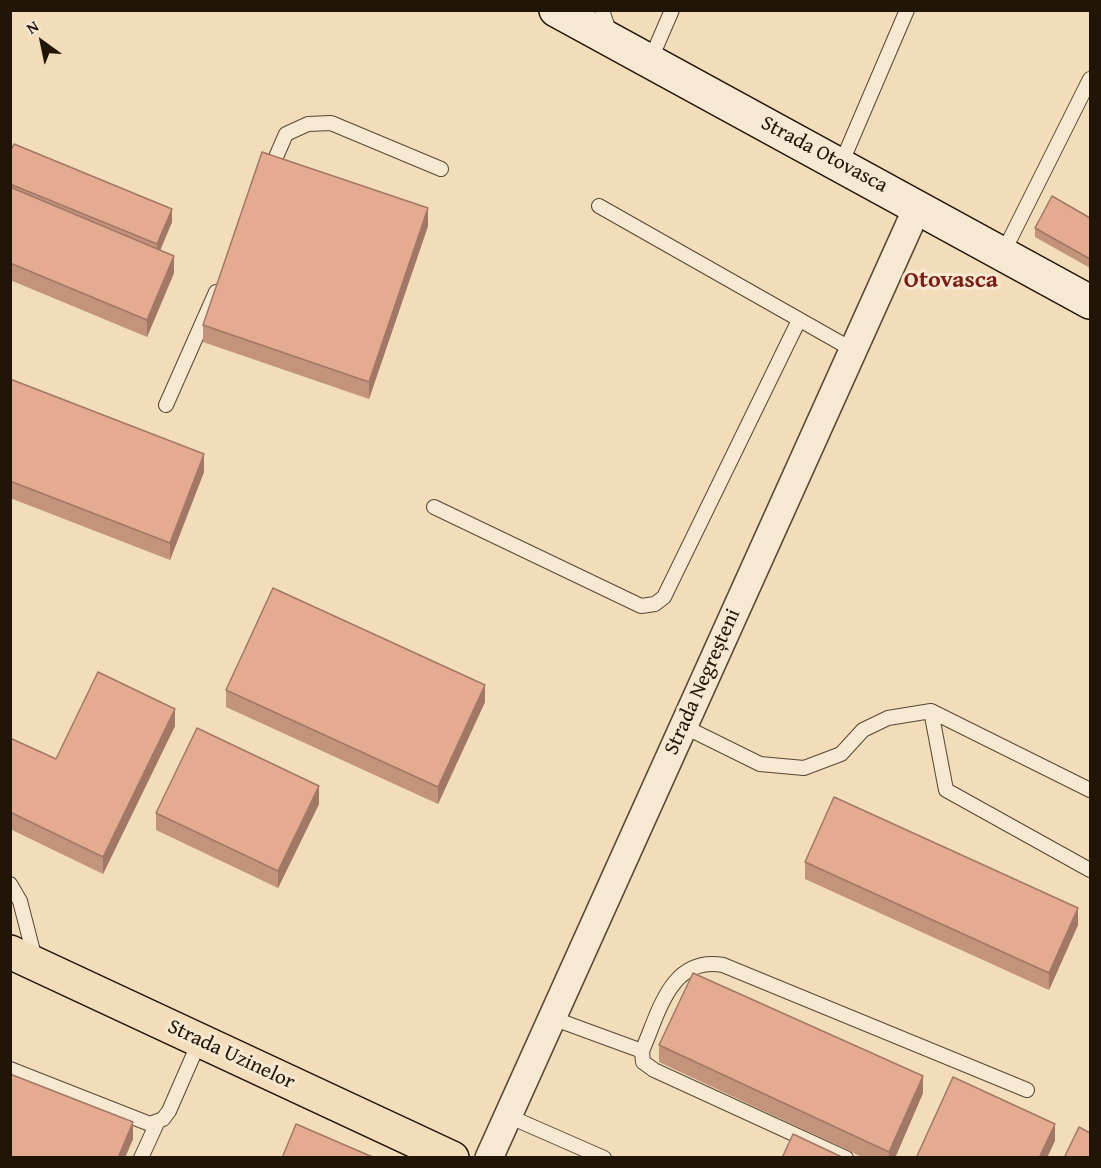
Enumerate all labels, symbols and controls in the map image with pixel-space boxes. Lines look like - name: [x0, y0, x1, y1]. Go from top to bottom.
- north arrow: [12, 12, 72, 72]
- text: N: [21, 14, 43, 40]
- street label: Strada Otovasca: [756, 111, 892, 199]
- district label: Otovasca: [904, 267, 998, 295]
- street label: Strada Negreșteni: [659, 605, 747, 759]
- street label: Strada Uzinelor: [163, 1014, 299, 1096]

